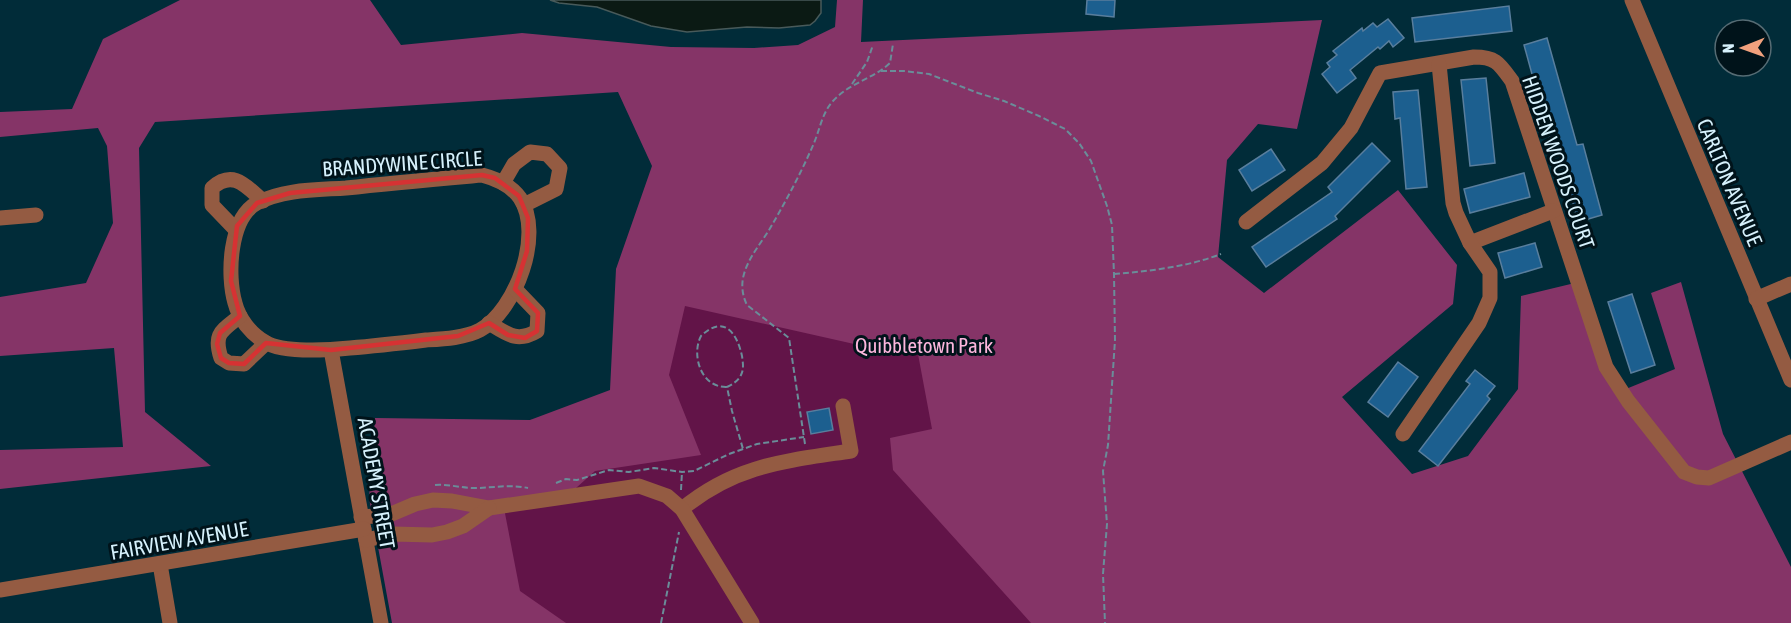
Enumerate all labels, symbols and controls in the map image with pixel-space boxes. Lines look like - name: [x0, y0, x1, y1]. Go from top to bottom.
- north arrow: [1713, 18, 1773, 78]
- text: N: [1719, 43, 1737, 53]
- street label: HIDDEN WOODS COURT: [1518, 72, 1600, 252]
- street label: CARLTON AVENUE: [1692, 115, 1768, 249]
- street label: BRANDYWINE CIRCLE: [321, 145, 483, 181]
- park label: Quibbletown Park: [855, 333, 993, 357]
- street label: ACADEMY STREET: [354, 416, 400, 550]
- street label: FAIRVIEW AVENUE: [108, 516, 250, 564]

